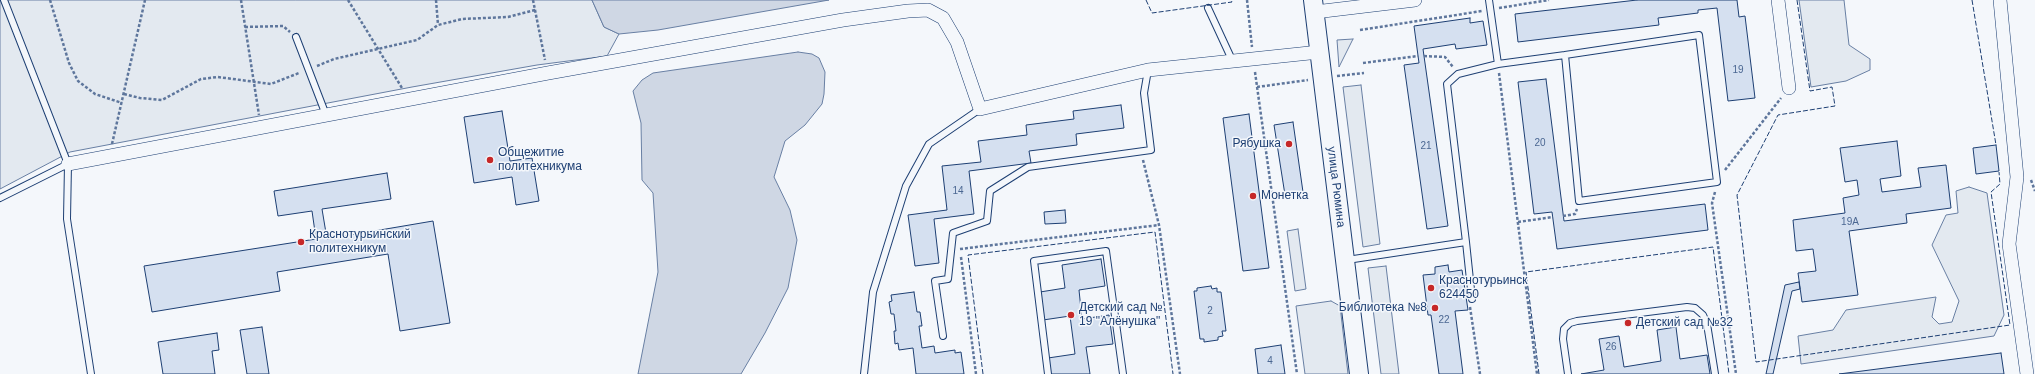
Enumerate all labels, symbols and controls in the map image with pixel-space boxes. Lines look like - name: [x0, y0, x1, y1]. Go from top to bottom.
- house number: 19: [1732, 64, 1744, 76]
- place label: Рябушка: [1232, 137, 1281, 151]
- house number: 20: [1534, 137, 1546, 149]
- marker: Рябушка: [1284, 139, 1294, 149]
- house number: 21: [1420, 140, 1432, 152]
- place label: Общежитие политехникума: [498, 146, 582, 174]
- street label: улица Рюмина: [1324, 146, 1348, 228]
- marker: Общежитие политехникума: [485, 155, 495, 165]
- house number: 14: [952, 185, 964, 197]
- place label: Монетка: [1261, 189, 1308, 203]
- marker: Монетка: [1248, 191, 1258, 201]
- house number: 19А: [1841, 216, 1859, 228]
- place label: Краснотурьинский политехникум: [309, 228, 411, 256]
- marker: Краснотурьинский политехникум: [296, 237, 306, 247]
- place label: Краснотурьинск 624450: [1439, 274, 1527, 302]
- marker: Краснотурьинск 624450: [1426, 283, 1436, 293]
- place label: Детский сад № 19 "Алёнушка": [1079, 301, 1163, 329]
- place label: Библиотека №8: [1339, 301, 1427, 315]
- marker: Библиотека №8: [1430, 303, 1440, 313]
- house number: 2: [1207, 305, 1213, 317]
- marker: Детский сад № 19 "Алёнушка": [1066, 310, 1076, 320]
- house number: 22: [1438, 314, 1450, 326]
- place label: Детский сад №32: [1636, 316, 1733, 330]
- marker: Детский сад №32: [1623, 318, 1633, 328]
- house number: 26: [1605, 341, 1617, 353]
- house number: 4: [1267, 355, 1273, 367]

